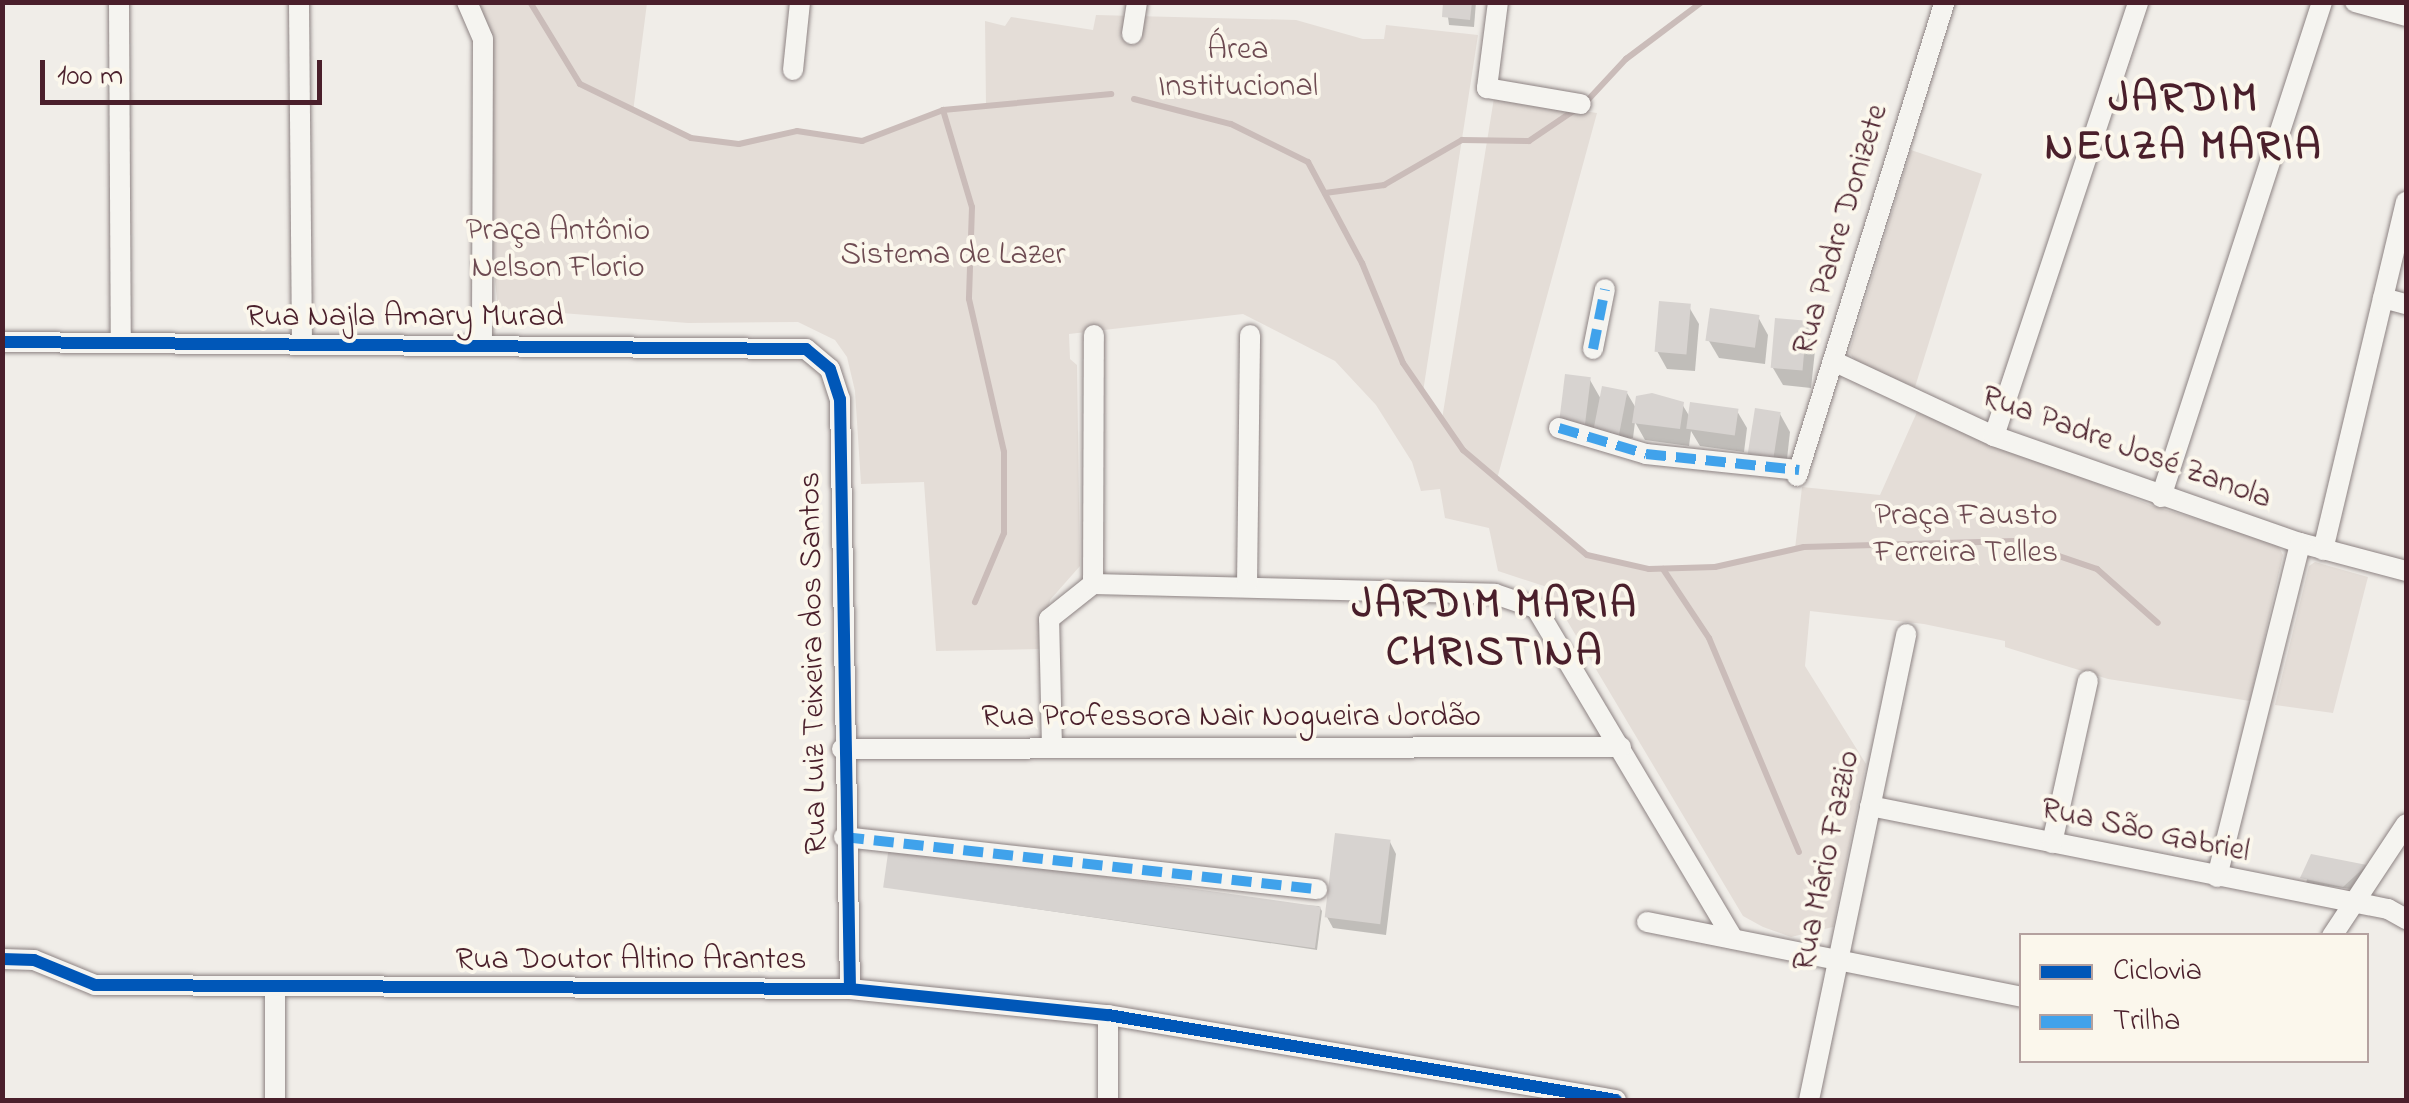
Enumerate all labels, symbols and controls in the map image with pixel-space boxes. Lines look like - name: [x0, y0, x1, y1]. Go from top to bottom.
- park label: Área Institucional: [1158, 33, 1318, 108]
- scale bar: [45, 40, 328, 102]
- text: 100 m: [57, 55, 123, 99]
- district label: JARDIM NEUZA MARIA: [2045, 75, 2323, 174]
- street label: Rua Padre Donizete: [1786, 100, 1898, 360]
- park label: Praça Antônio Nelson Florio: [466, 214, 650, 289]
- park label: Sistema de Lazer: [841, 237, 1065, 275]
- street label: Rua Najla Amary Murad: [246, 299, 564, 337]
- street label: Rua Padre José Zanola: [1976, 379, 2276, 519]
- street label: Rua Luiz Teixeira dos Santos: [792, 471, 838, 855]
- park label: Praça Fausto Ferreira Telles: [1874, 499, 2058, 574]
- district label: JARDIM MARIA CHRISTINA: [1352, 581, 1638, 680]
- street label: Rua Professora Nair Nogueira Jordão: [981, 699, 1481, 737]
- street label: Rua Mário Fazzio: [1786, 747, 1870, 975]
- street label: Rua São Gabriel: [2037, 791, 2253, 873]
- legend: [2019, 933, 2369, 1063]
- street label: Rua Doutor Altino Arantes: [456, 942, 806, 980]
- text: Ciclovia: [2113, 950, 2202, 994]
- text: Trilha: [2113, 1000, 2180, 1044]

